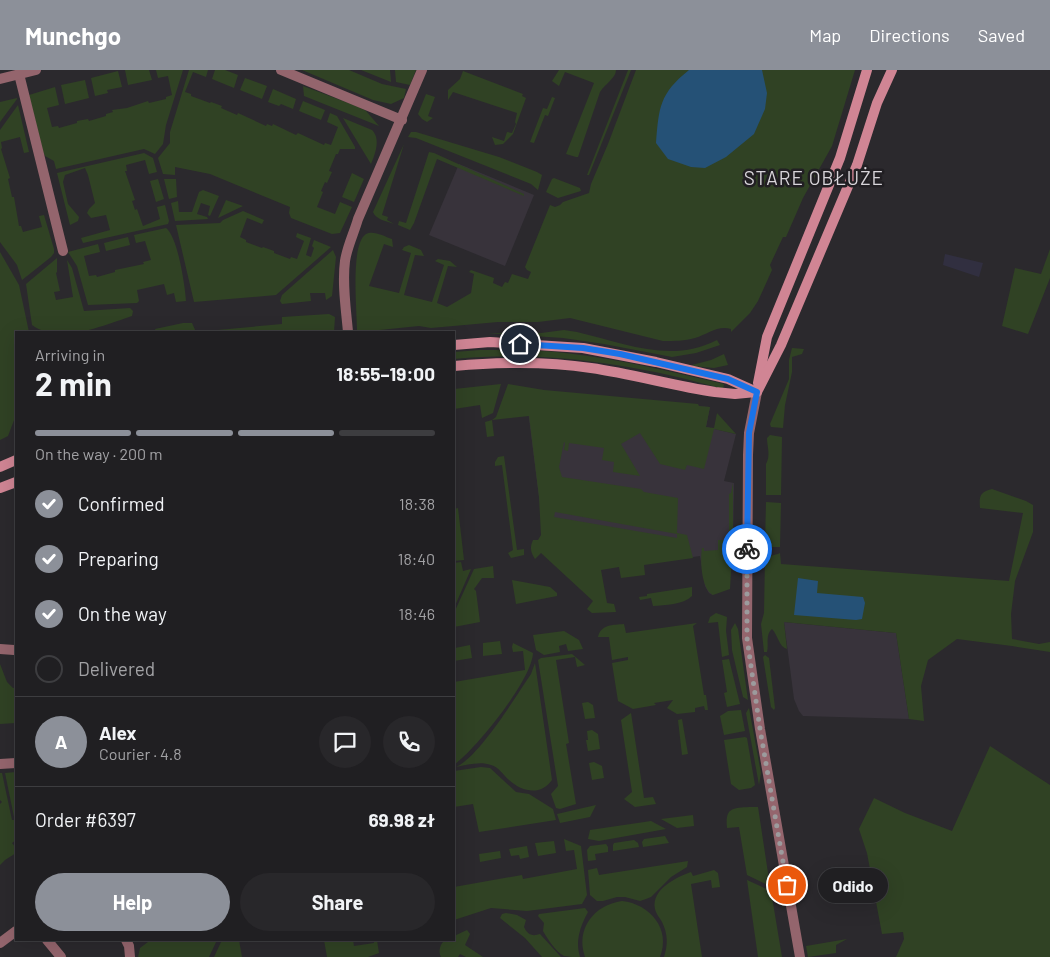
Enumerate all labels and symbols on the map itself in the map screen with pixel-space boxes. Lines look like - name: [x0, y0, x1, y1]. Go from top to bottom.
- district label: STARE OBŁUŻE: [744, 166, 884, 189]
- pin: [499, 323, 541, 365]
- courier: [722, 524, 772, 574]
- pin: [766, 864, 808, 906]
- callout: Odido: [817, 868, 887, 902]

